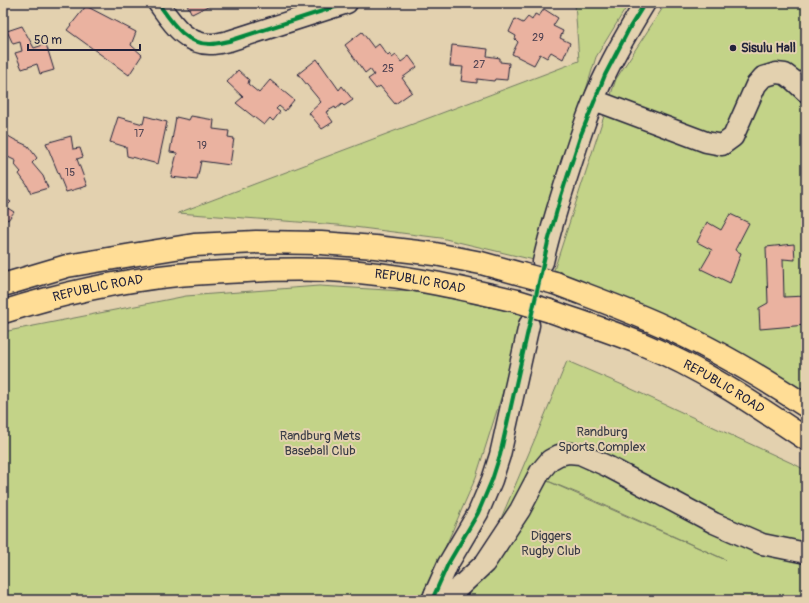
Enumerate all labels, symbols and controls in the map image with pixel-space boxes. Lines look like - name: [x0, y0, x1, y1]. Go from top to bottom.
- scale bar: [28, 26, 140, 52]
- house number: 29: [532, 31, 544, 44]
- text: 50 m: [34, 33, 62, 48]
- place label: Sisulu Hall: [741, 40, 796, 56]
- marker: Sisulu Hall: [728, 43, 738, 53]
- house number: 27: [473, 58, 485, 71]
- house number: 25: [382, 62, 394, 75]
- house number: 17: [134, 127, 144, 140]
- house number: 19: [197, 139, 207, 152]
- house number: 15: [65, 166, 75, 179]
- street label: REPUBLIC ROAD: [374, 266, 467, 297]
- street label: REPUBLIC ROAD: [51, 271, 144, 305]
- street label: REPUBLIC ROAD: [680, 356, 767, 417]
- park label: Randburg Sports Complex: [558, 424, 646, 455]
- park label: Randburg Mets Baseball Club: [280, 428, 361, 459]
- park label: Diggers Rugby Club: [521, 528, 581, 559]

